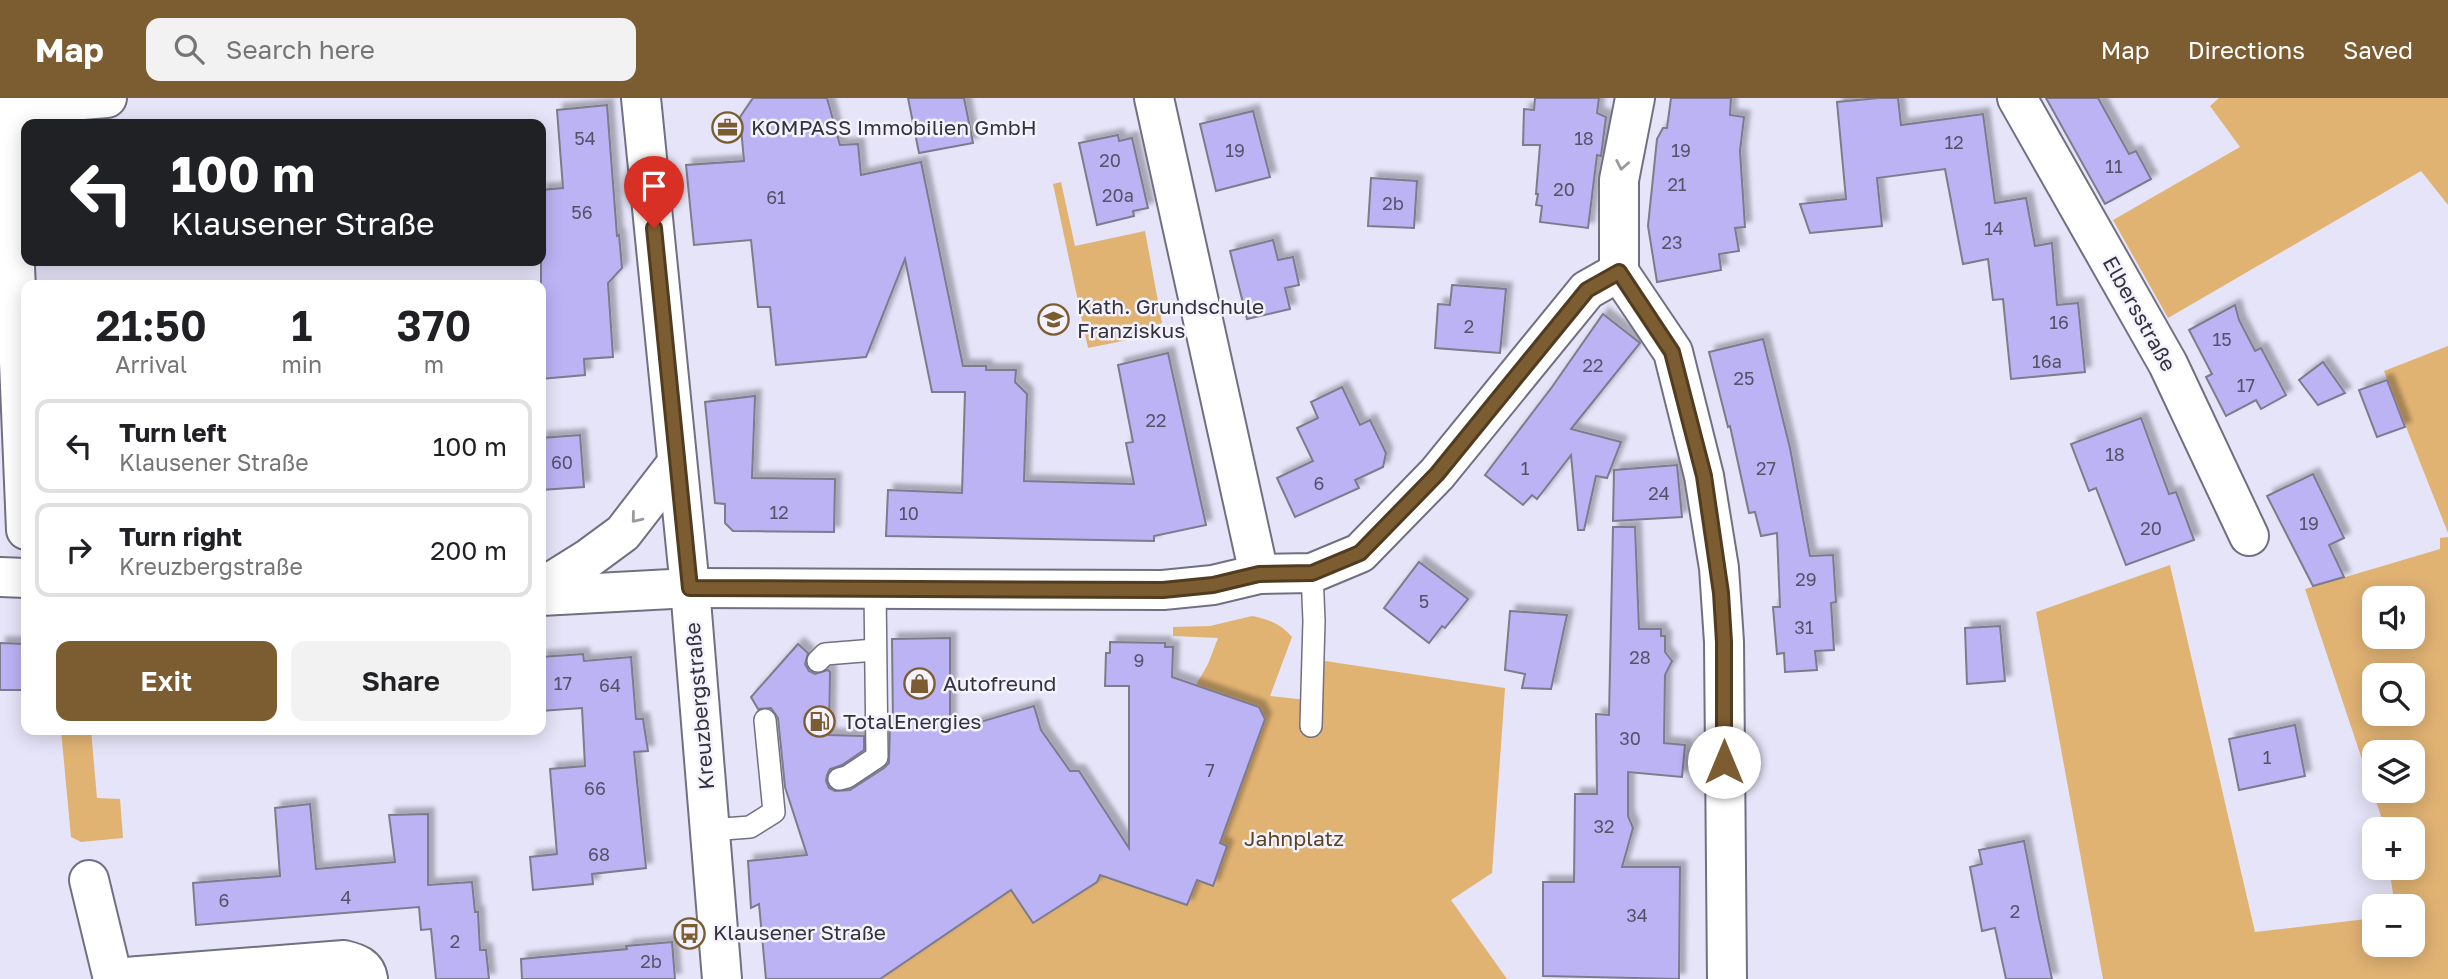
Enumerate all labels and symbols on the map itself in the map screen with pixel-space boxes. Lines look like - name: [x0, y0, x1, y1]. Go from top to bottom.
- office icon: KOMPASS Immobilien GmbH: [711, 111, 745, 145]
- place label: KOMPASS Immobilien GmbH: [751, 114, 1037, 140]
- house number: 54: [574, 127, 596, 149]
- house number: 18: [1574, 127, 1594, 149]
- house number: 12: [1944, 131, 1964, 153]
- house number: 19: [1225, 139, 1245, 161]
- house number: 19: [1671, 139, 1691, 161]
- house number: 20: [1099, 149, 1121, 171]
- house number: 11: [2105, 155, 2123, 177]
- pin: [624, 156, 684, 228]
- one-way arrow: [1616, 159, 1631, 171]
- house number: 21: [1667, 173, 1687, 195]
- house number: 20: [1553, 178, 1575, 200]
- house number: 20a: [1102, 184, 1134, 206]
- house number: 61: [766, 186, 786, 208]
- house number: 2b: [1382, 192, 1404, 214]
- house number: 56: [571, 201, 593, 223]
- house number: 14: [1984, 217, 2004, 239]
- house number: 23: [1662, 231, 1682, 253]
- street label: Elbersstraße: [2098, 251, 2182, 376]
- place label: Kath. Grundschule Franziskus: [1077, 293, 1264, 343]
- school or university icon: Kath. Grundschule Franziskus: [1037, 302, 1071, 336]
- house number: 16: [2049, 311, 2069, 333]
- house number: 2: [1464, 315, 1474, 337]
- house number: 15: [2212, 328, 2232, 350]
- house number: 16a: [2032, 350, 2062, 372]
- house number: 22: [1583, 354, 1603, 376]
- house number: 25: [1734, 367, 1754, 389]
- house number: 17: [2237, 374, 2255, 396]
- house number: 22: [1146, 409, 1166, 431]
- house number: 18: [2105, 443, 2125, 465]
- house number: 60: [551, 451, 573, 473]
- house number: 1: [1521, 457, 1530, 479]
- house number: 27: [1756, 457, 1776, 479]
- house number: 6: [1314, 472, 1324, 494]
- house number: 24: [1648, 482, 1670, 504]
- house number: 12: [769, 501, 789, 523]
- house number: 10: [899, 502, 919, 524]
- one-way arrow: [632, 510, 645, 522]
- house number: 19: [2299, 512, 2319, 534]
- house number: 20: [2140, 517, 2162, 539]
- house number: 29: [1795, 568, 1817, 590]
- house number: 5: [1419, 590, 1429, 612]
- house number: 31: [1794, 616, 1814, 638]
- street label: Kreuzbergstraße: [679, 621, 719, 791]
- house number: 28: [1629, 646, 1651, 668]
- house number: 9: [1134, 649, 1144, 671]
- shop icon: Autofreund: [903, 667, 937, 701]
- place label: Autofreund: [943, 670, 1057, 696]
- house number: 17: [554, 672, 572, 694]
- house number: 64: [599, 674, 621, 696]
- fuel station icon: TotalEnergies: [803, 705, 837, 739]
- place label: TotalEnergies: [843, 708, 981, 734]
- position arrow: [1687, 725, 1761, 799]
- house number: 30: [1619, 727, 1641, 749]
- house number: 1: [2263, 746, 2272, 768]
- house number: 7: [1205, 759, 1215, 781]
- house number: 66: [584, 777, 606, 799]
- house number: 32: [1594, 815, 1614, 837]
- park label: Jahnplatz: [1244, 825, 1344, 851]
- house number: 68: [588, 843, 610, 865]
- house number: 4: [341, 886, 352, 908]
- house number: 6: [219, 889, 229, 911]
- house number: 2: [2010, 900, 2020, 922]
- house number: 34: [1626, 904, 1648, 926]
- bus stop icon: Klausener Straße: [673, 916, 707, 950]
- place label: Klausener Straße: [713, 919, 886, 945]
- house number: 2: [450, 930, 460, 952]
- house number: 2b: [640, 950, 662, 972]

